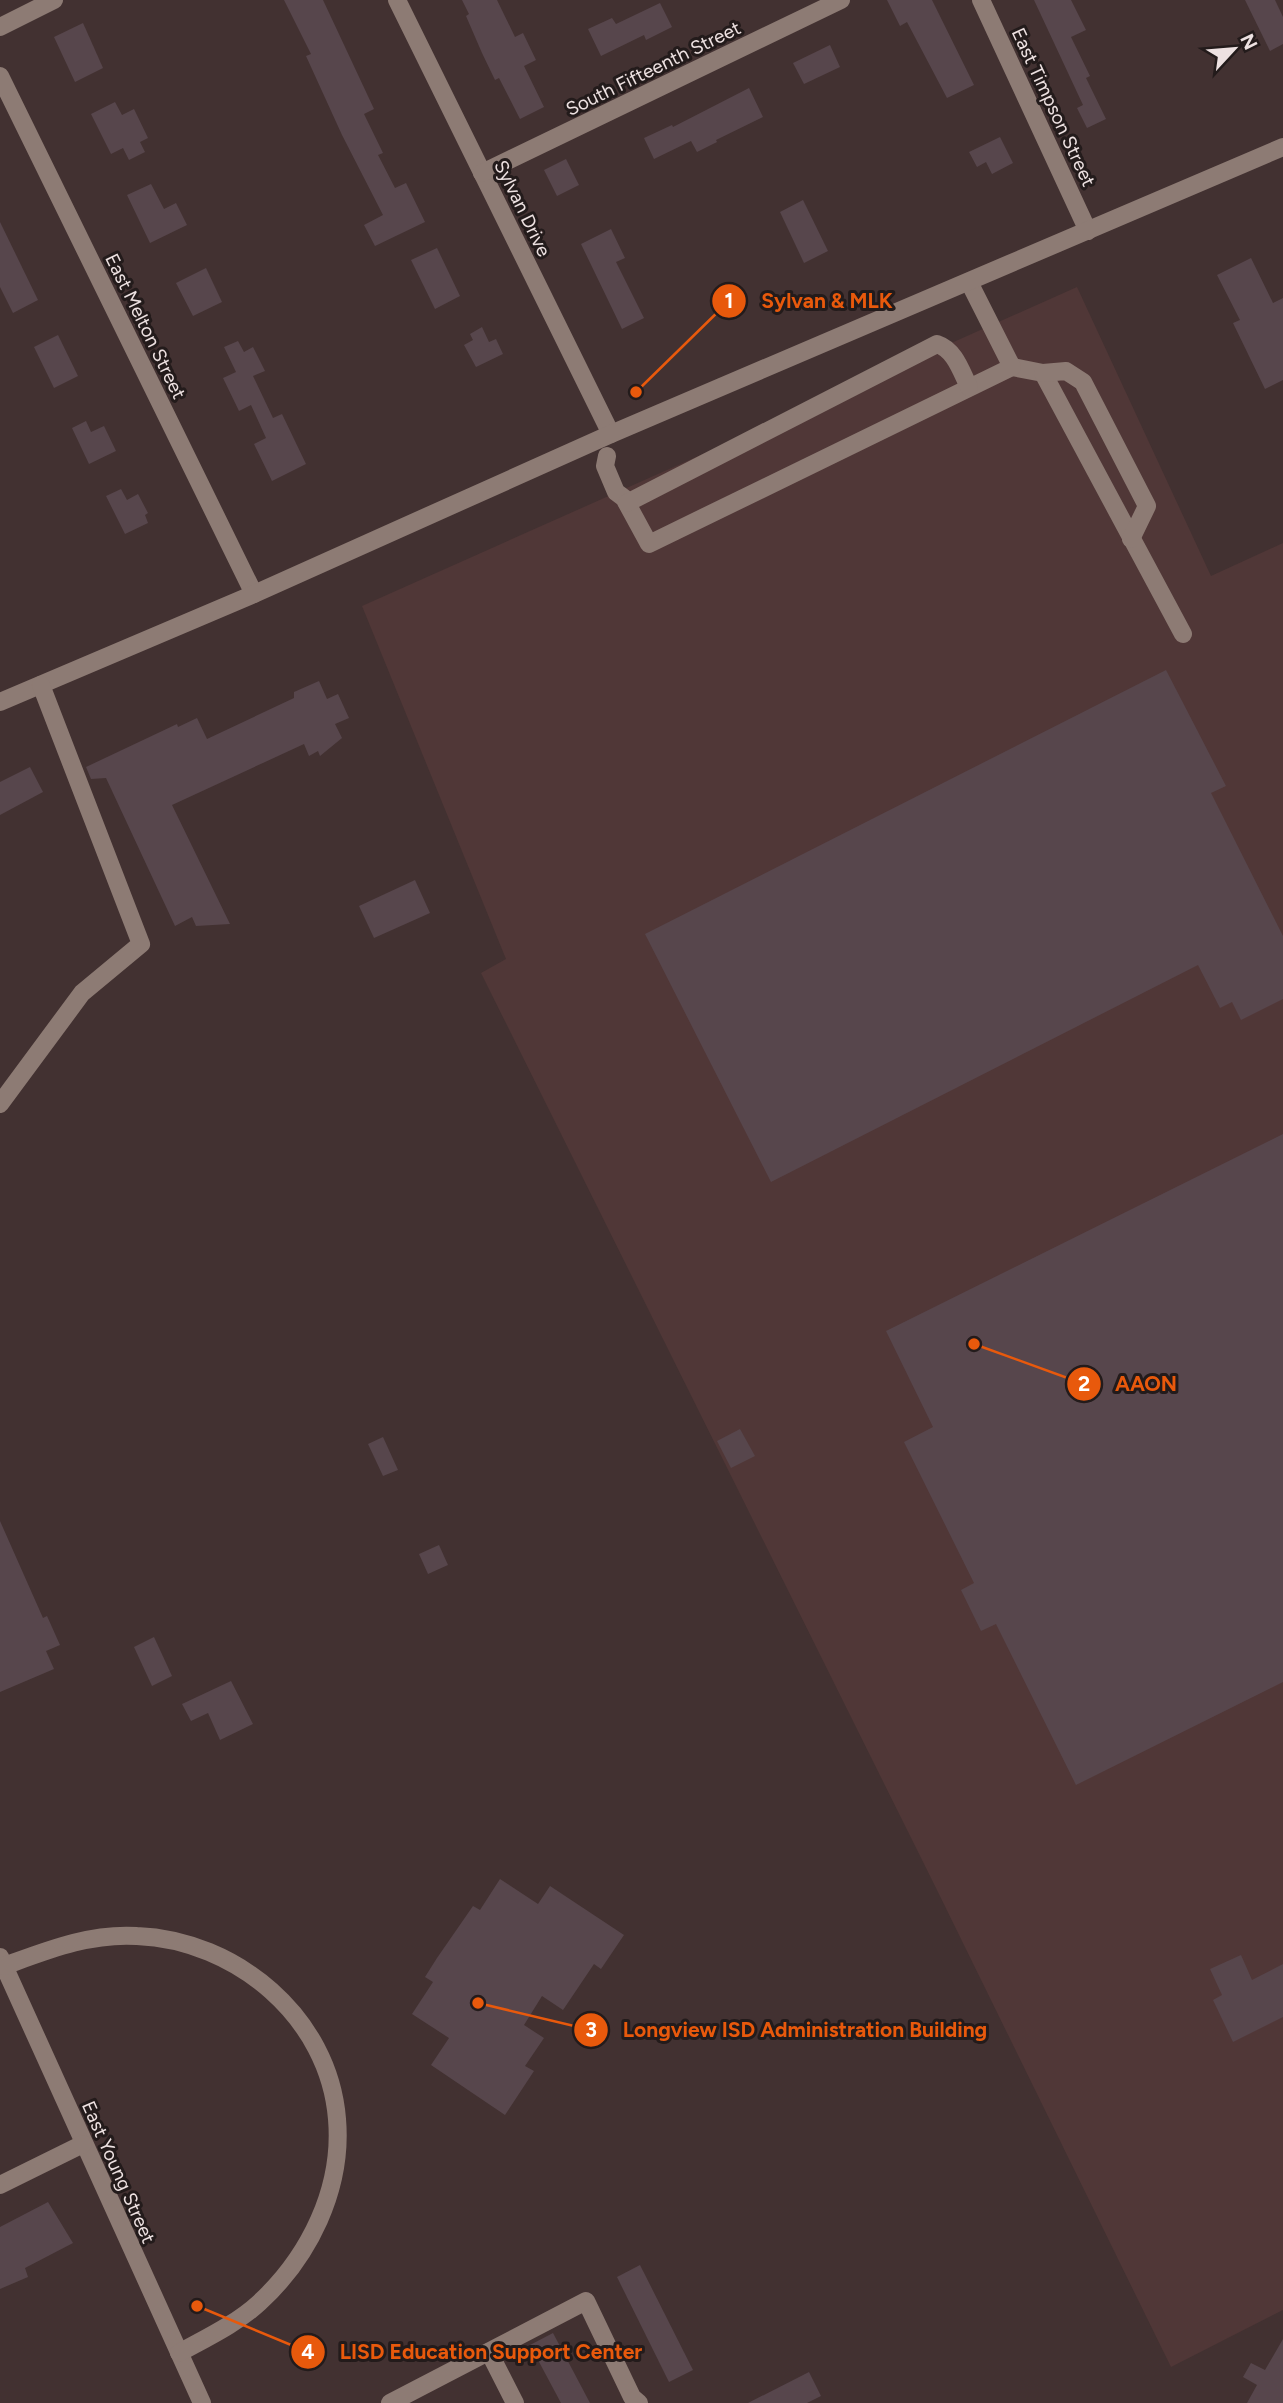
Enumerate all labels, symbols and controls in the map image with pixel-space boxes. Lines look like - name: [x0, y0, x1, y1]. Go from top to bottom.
- north arrow: [1199, 14, 1269, 84]
- street label: South Fifteenth Street: [562, 16, 744, 121]
- street label: East Timpson Street: [1007, 24, 1100, 190]
- text: N: [1235, 30, 1262, 53]
- street label: Sylvan Drive: [489, 156, 556, 260]
- street label: East Melton Street: [100, 250, 191, 403]
- callout: Sylvan & MLK: [712, 280, 906, 322]
- text: 1: [725, 288, 733, 313]
- text: Sylvan & MLK: [761, 288, 893, 313]
- callout: AAON: [1066, 1363, 1191, 1405]
- text: 2: [1078, 1371, 1090, 1396]
- text: AAON: [1115, 1371, 1177, 1396]
- callout: Longview ISD Administration Building: [574, 2009, 1001, 2051]
- text: 3: [585, 2017, 597, 2042]
- text: Longview ISD Administration Building: [623, 2017, 987, 2042]
- street label: East Young Street: [77, 2098, 160, 2247]
- callout: LISD Education Support Center: [291, 2331, 656, 2373]
- text: 4: [301, 2339, 315, 2364]
- text: LISD Education Support Center: [340, 2339, 642, 2364]

